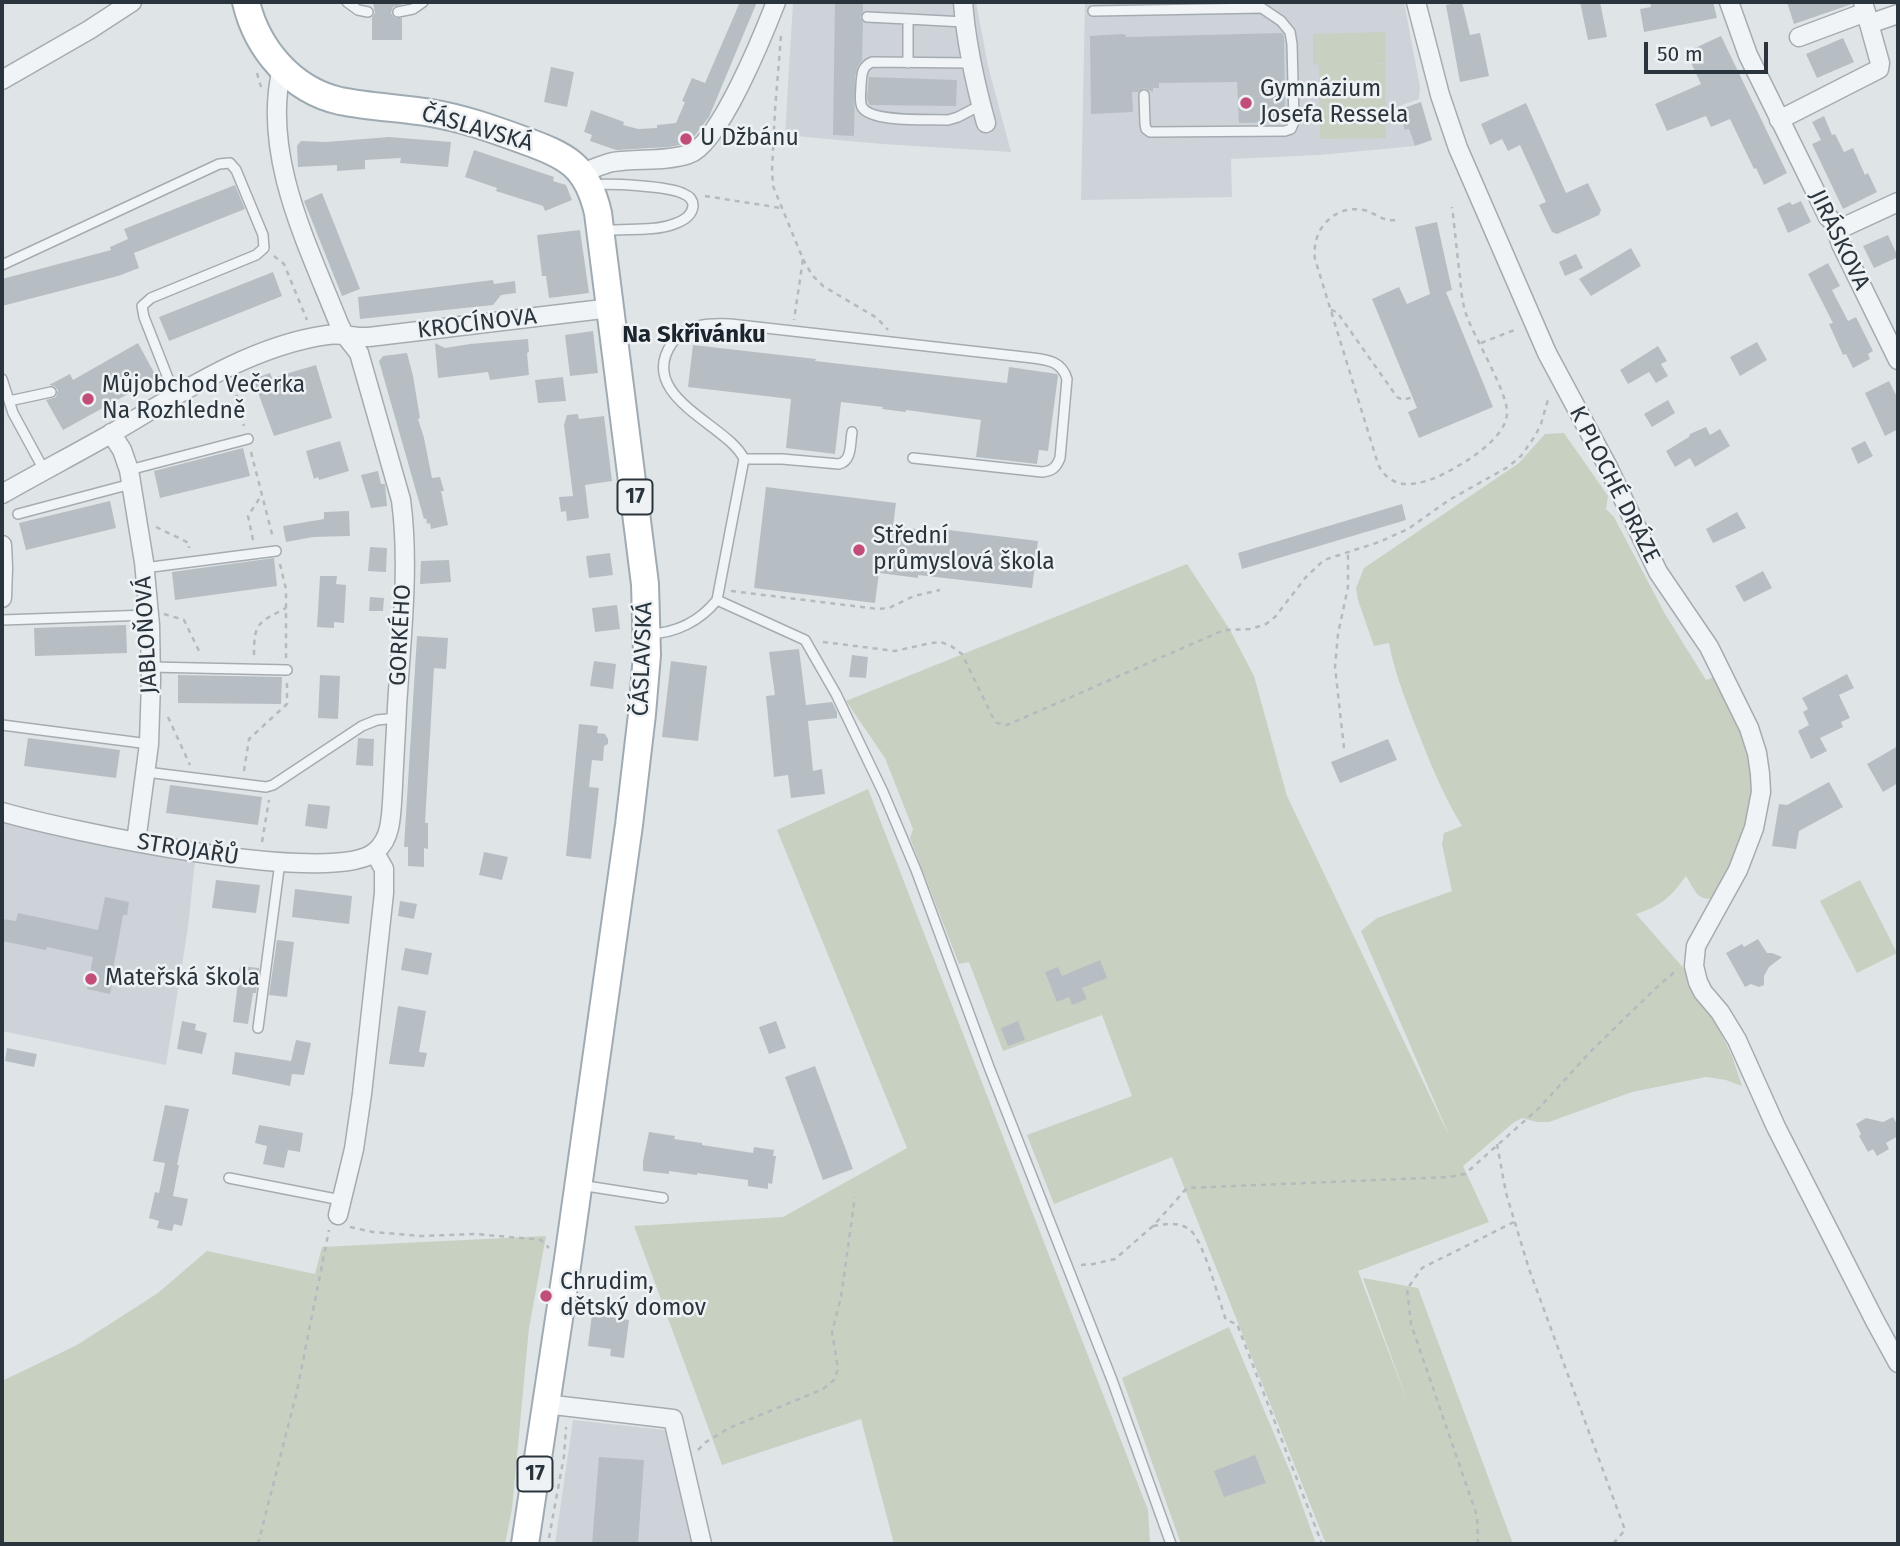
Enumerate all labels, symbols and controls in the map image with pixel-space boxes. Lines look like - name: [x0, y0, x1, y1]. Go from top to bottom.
- scale bar: [1648, 28, 1772, 72]
- text: 50 m: [1657, 41, 1703, 67]
- place label: Gymnázium Josefa Ressela: [1260, 76, 1409, 130]
- marker: Gymnázium Josefa Ressela: [1238, 95, 1254, 111]
- street label: ČÁSLAVSKÁ: [418, 100, 536, 158]
- place label: U Džbánu: [700, 125, 799, 153]
- marker: U Džbánu: [678, 131, 694, 147]
- street label: JIRÁSKOVA: [1803, 185, 1875, 295]
- street label: KROCÍNOVA: [416, 303, 538, 345]
- district label: Na Skřivánku: [622, 321, 766, 349]
- place label: Můjobchod Večerka Na Rozhledně: [102, 372, 305, 426]
- marker: Můjobchod Večerka Na Rozhledně: [80, 391, 96, 407]
- street label: K PLOCHÉ DRÁZE: [1563, 402, 1665, 568]
- road number: 17: [618, 480, 652, 514]
- place label: Střední průmyslová škola: [873, 523, 1055, 577]
- marker: Střední průmyslová škola: [851, 542, 867, 558]
- street label: JABLOŇOVÁ: [130, 576, 164, 694]
- street label: GORKÉHO: [385, 583, 417, 687]
- street label: ČÁSLAVSKÁ: [627, 601, 659, 717]
- street label: STROJAŘŮ: [135, 828, 241, 872]
- place label: Mateřská škola: [105, 965, 260, 993]
- marker: Mateřská škola: [83, 971, 99, 987]
- place label: Chrudim, dětský domov: [560, 1269, 706, 1323]
- marker: Chrudim, dětský domov: [538, 1288, 554, 1304]
- road number: 17: [518, 1456, 552, 1492]

